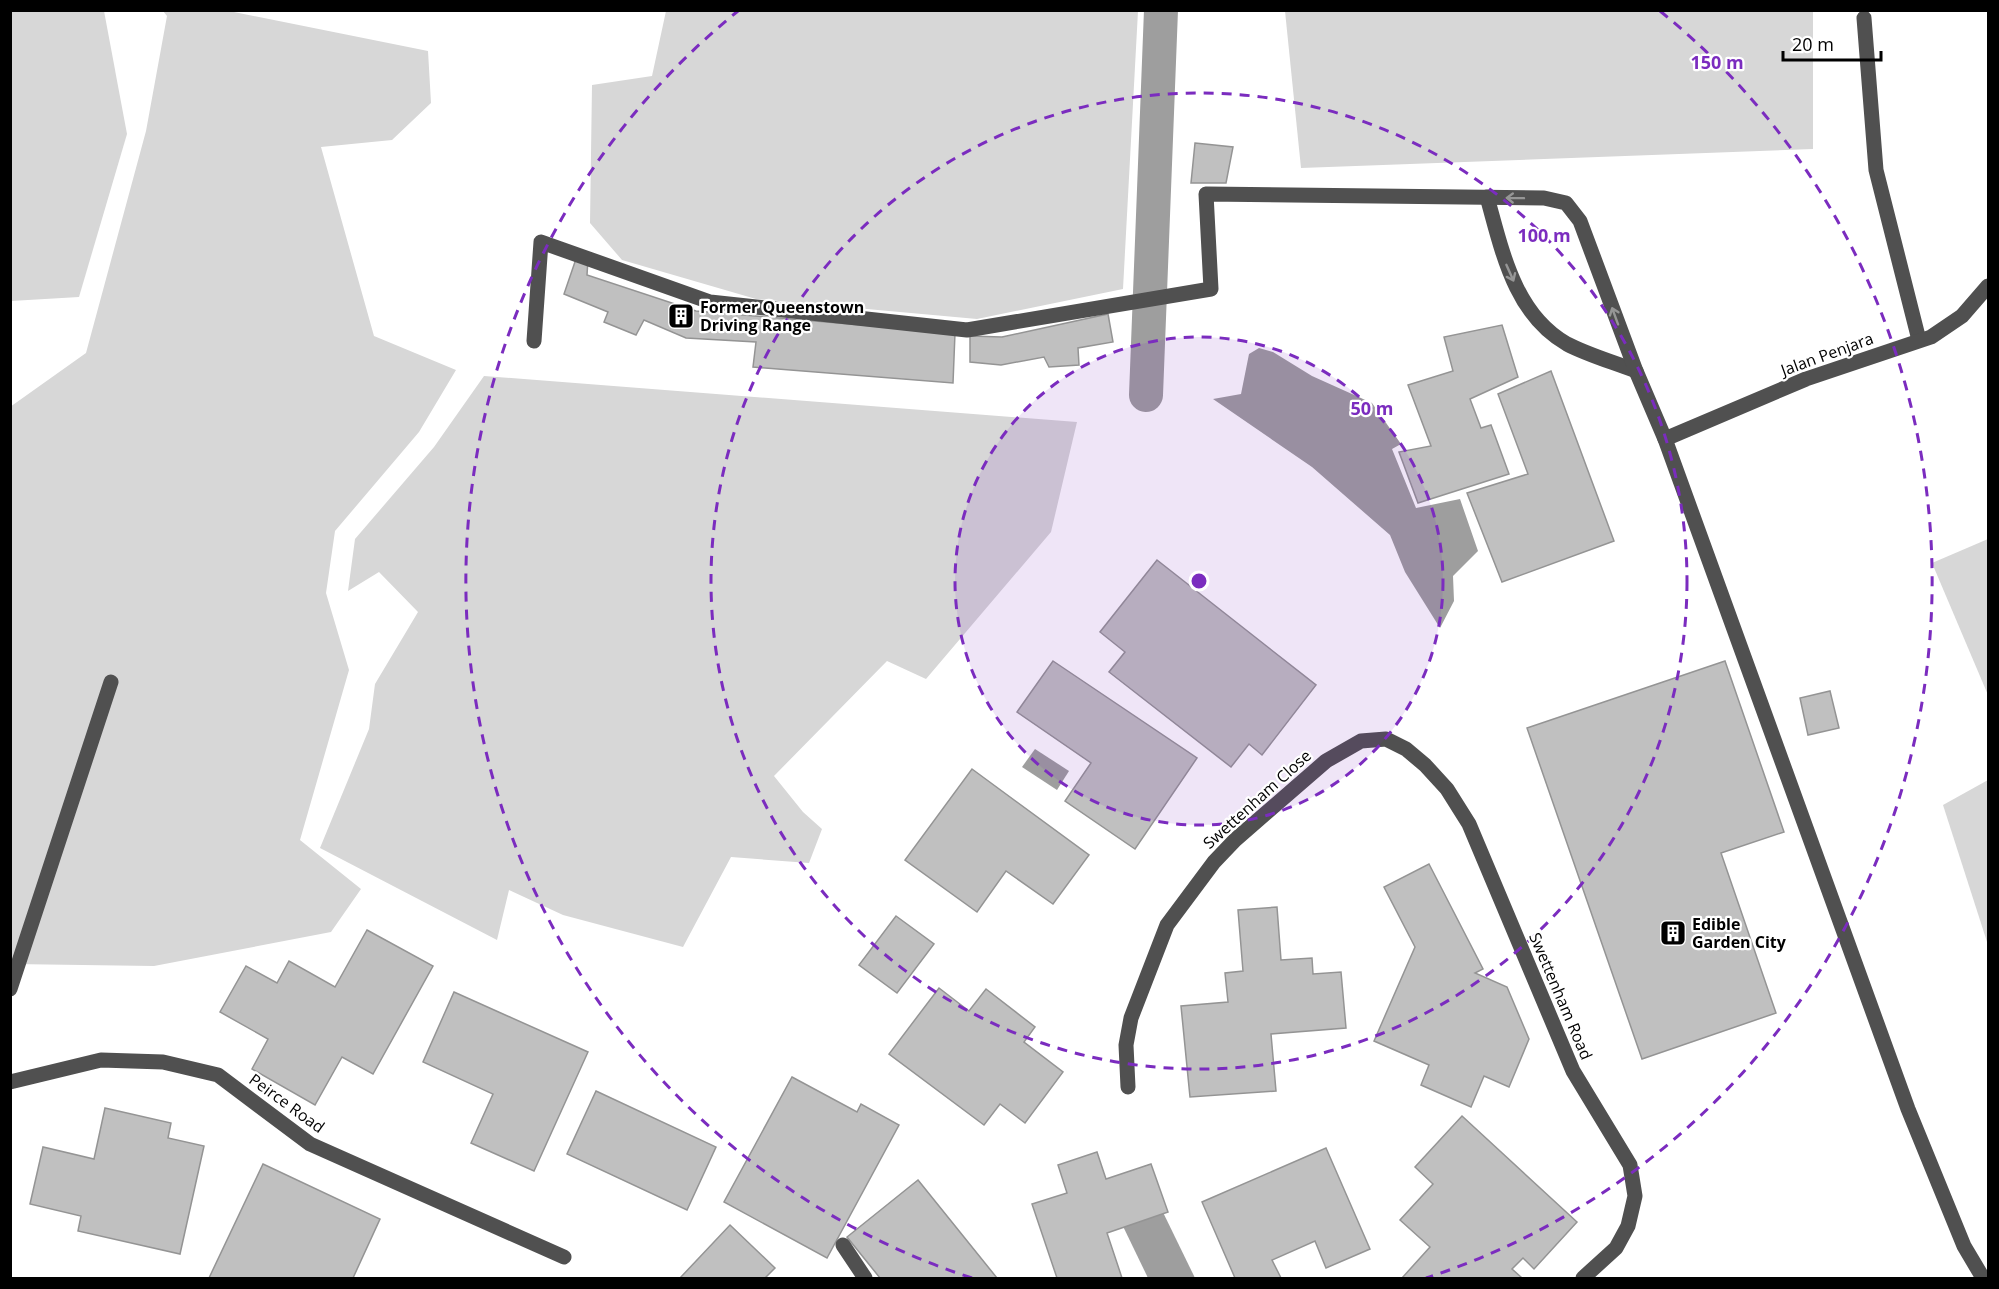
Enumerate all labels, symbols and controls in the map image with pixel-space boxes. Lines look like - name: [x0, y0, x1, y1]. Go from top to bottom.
- scale bar: [1783, 24, 1880, 62]
- text: 20 m: [1792, 32, 1834, 56]
- text: 150 m: [1690, 50, 1744, 74]
- one-way arrow: [1506, 192, 1526, 203]
- text: 100 m: [1517, 223, 1571, 247]
- one-way arrow: [1505, 263, 1516, 281]
- place label: Former Queenstown Driving Range: [700, 296, 864, 336]
- building icon: Former Queenstown Driving Range: [666, 301, 696, 331]
- one-way arrow: [1609, 308, 1620, 326]
- street label: Jalan Penjara: [1776, 327, 1876, 382]
- text: 50 m: [1351, 396, 1393, 420]
- centre of rings: [1189, 571, 1209, 591]
- street label: Swettenham Close: [1198, 745, 1316, 853]
- place label: Edible Garden City: [1692, 913, 1787, 953]
- building icon: Edible Garden City: [1658, 918, 1688, 948]
- street label: Swettenham Road: [1524, 929, 1598, 1063]
- street label: Peirce Road: [245, 1068, 329, 1138]

